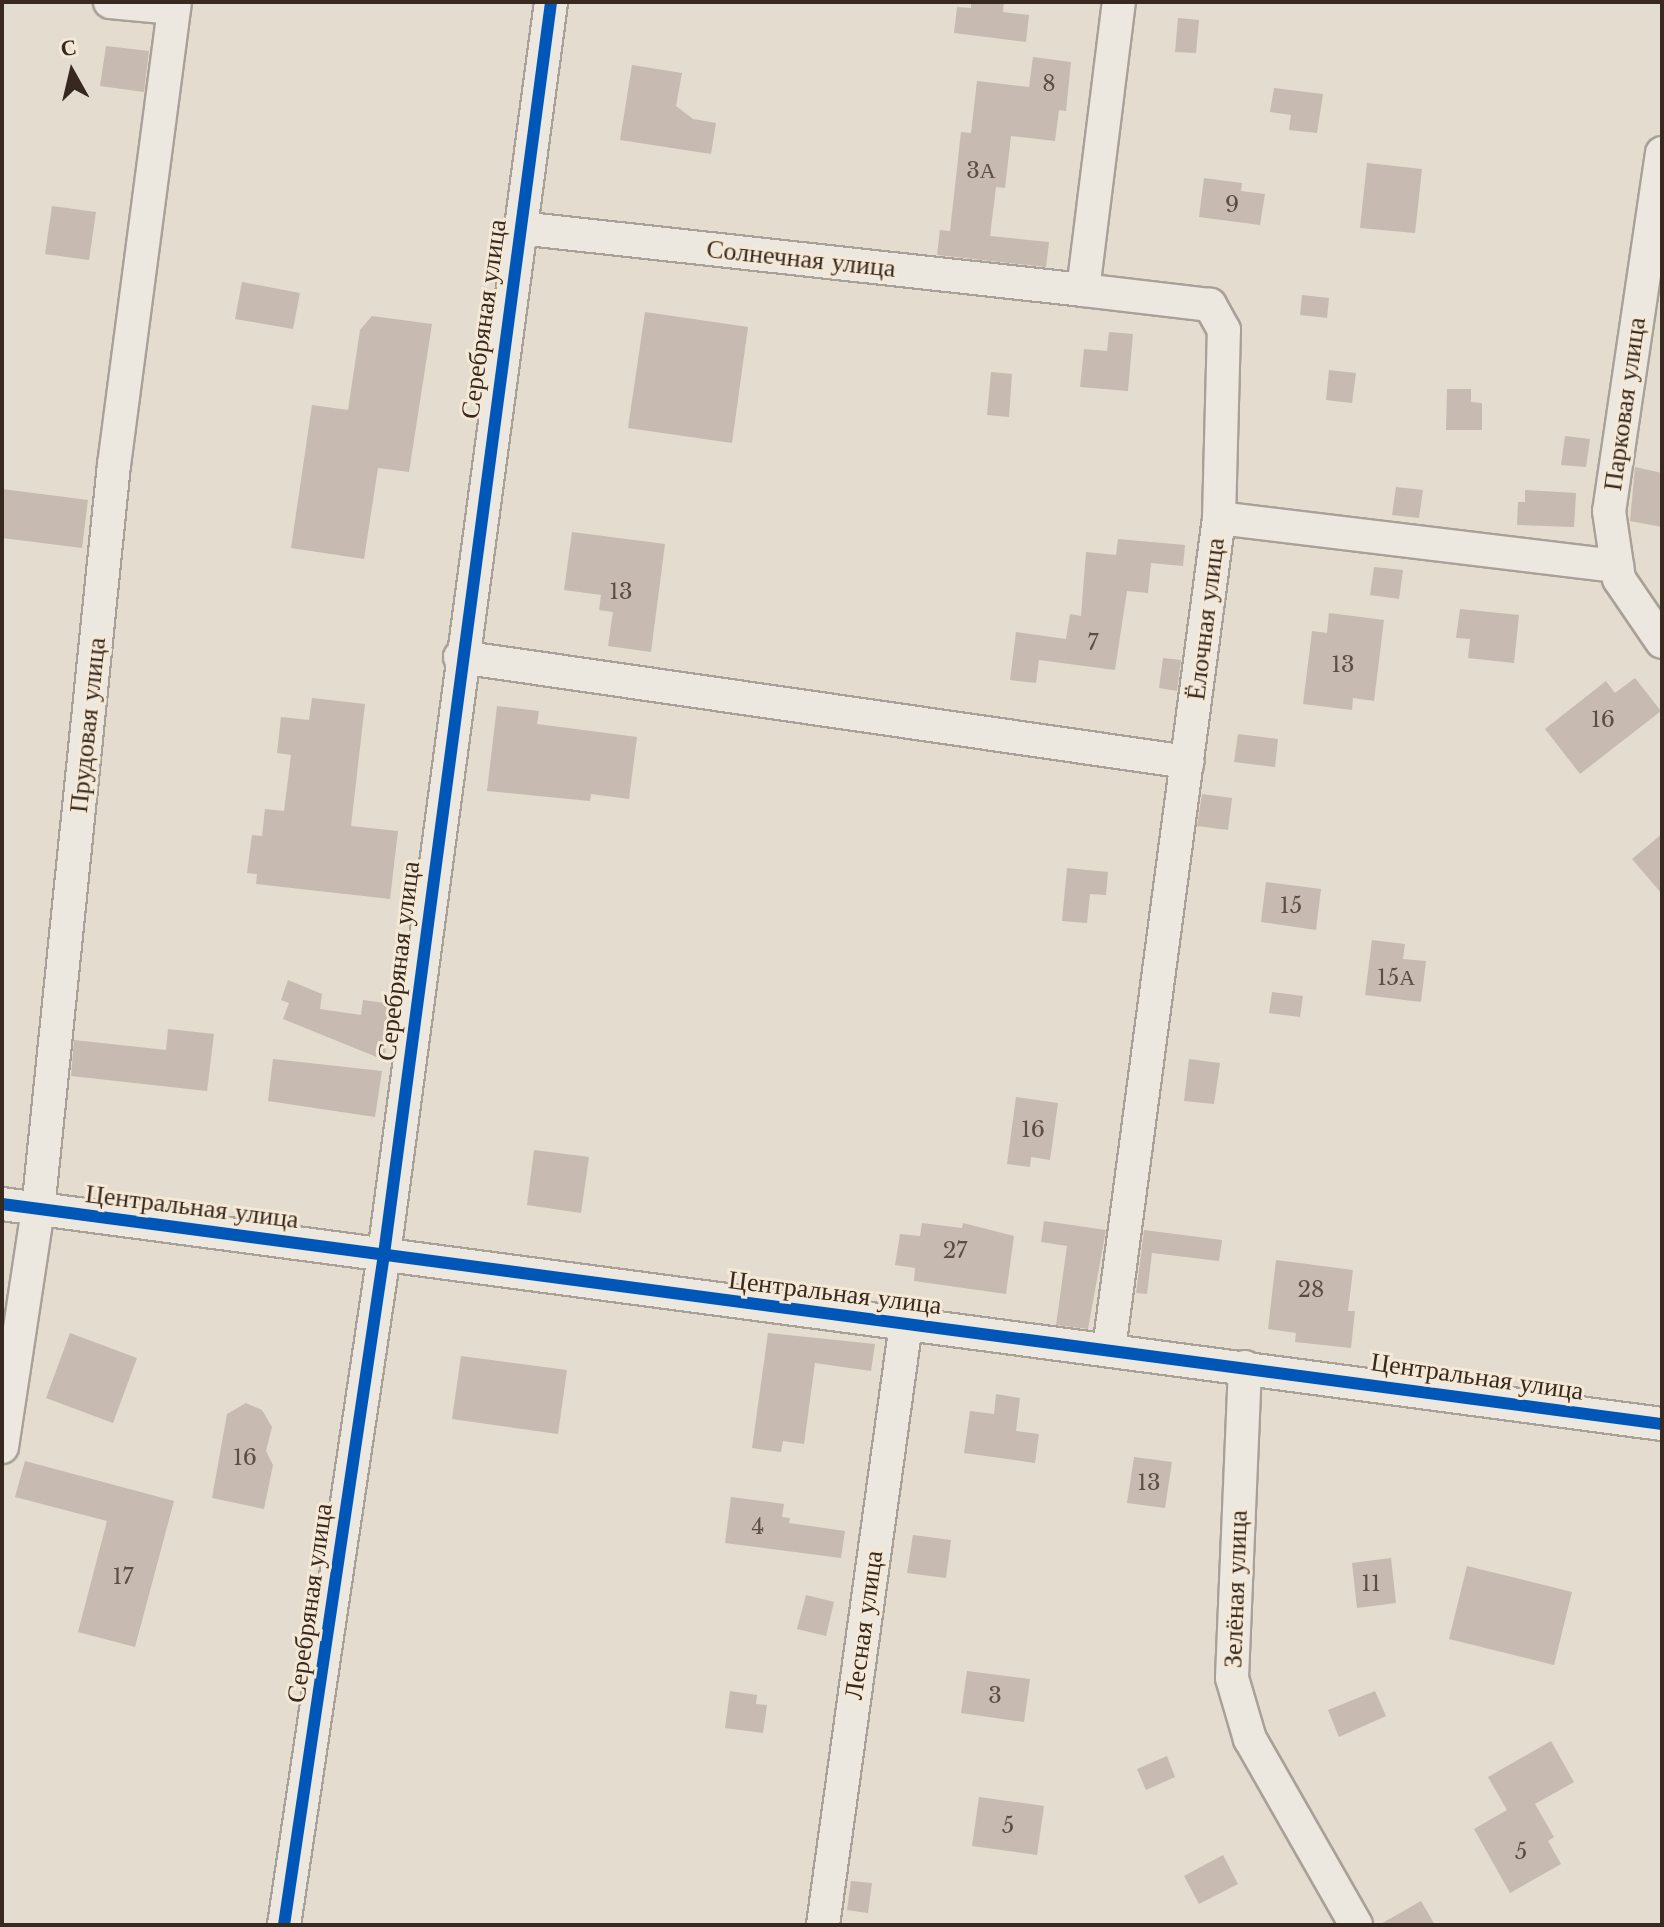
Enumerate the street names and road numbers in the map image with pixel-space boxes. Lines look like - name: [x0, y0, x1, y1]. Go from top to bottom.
- street label: Серебряная улица: [455, 217, 513, 421]
- street label: Солнечная улица: [705, 234, 897, 284]
- street label: Парковая улица: [1597, 315, 1653, 493]
- street label: Ёлочная улица: [1181, 536, 1231, 702]
- street label: Прудовая улица: [63, 636, 113, 814]
- street label: Серебряная улица: [371, 859, 427, 1063]
- street label: Центральная улица: [84, 1178, 300, 1236]
- street label: Центральная улица: [727, 1264, 943, 1322]
- street label: Центральная улица: [1369, 1347, 1585, 1407]
- street label: Серебряная улица: [281, 1501, 339, 1705]
- street label: Зелёная улица: [1218, 1509, 1254, 1669]
- street label: Лесная улица: [838, 1548, 890, 1702]

